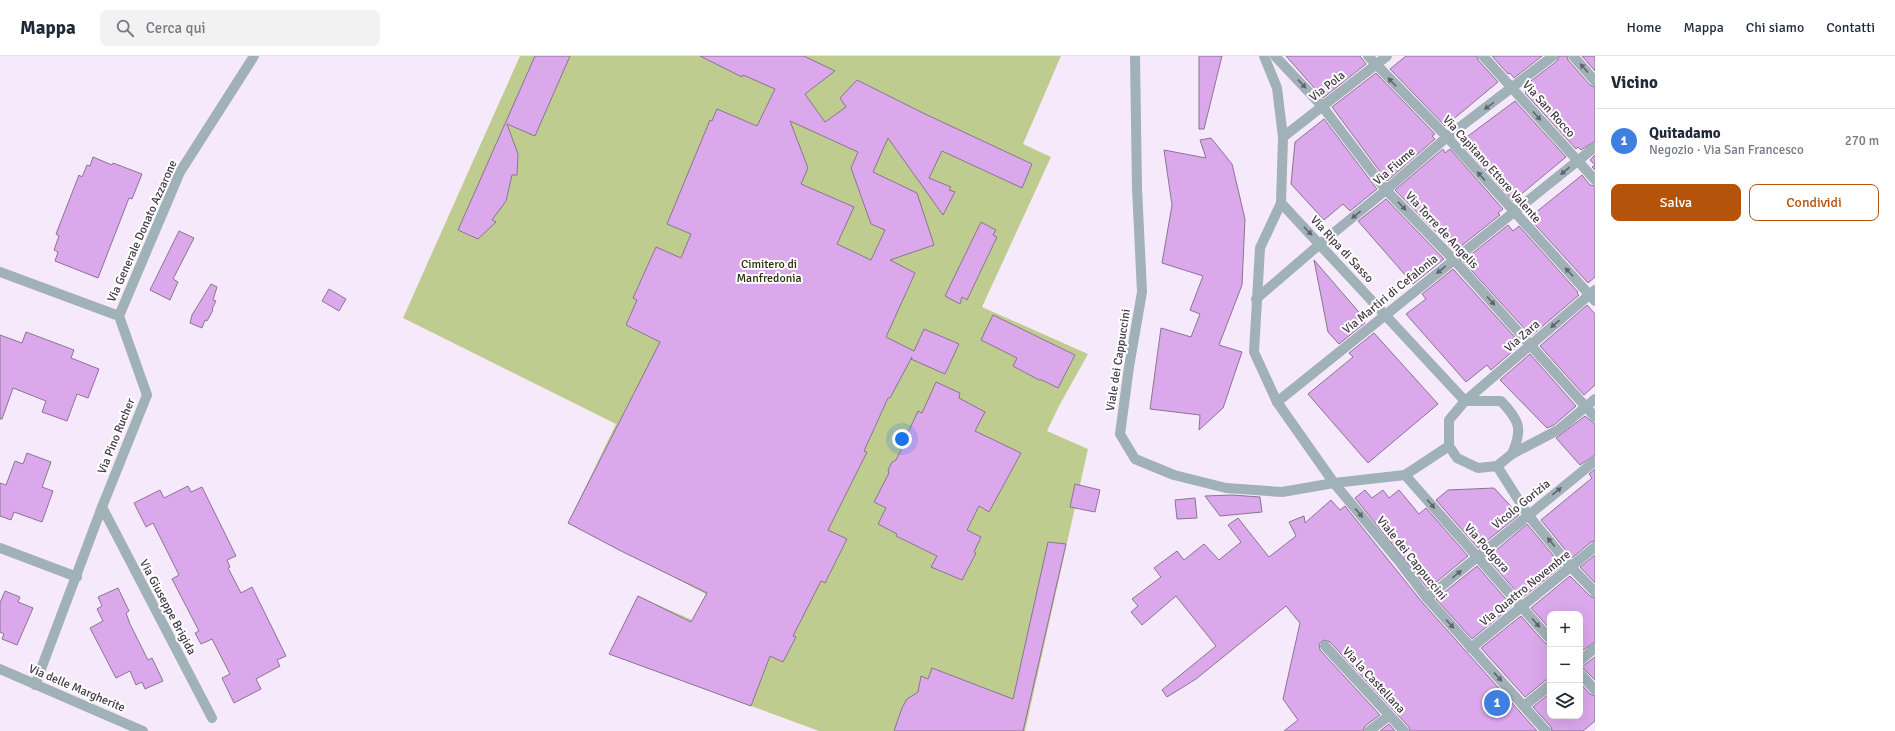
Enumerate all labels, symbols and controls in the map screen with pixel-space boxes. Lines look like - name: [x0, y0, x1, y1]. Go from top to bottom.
- search box: [100, 10, 380, 46]
- text: Mappa: [20, 16, 76, 40]
- icon: search: [114, 17, 136, 39]
- text: Cerca qui: [146, 19, 206, 37]
- text: Home: [1627, 19, 1661, 36]
- text: Mappa: [1683, 19, 1724, 36]
- text: Chi siamo: [1746, 19, 1804, 36]
- text: Contatti: [1826, 19, 1875, 36]
- one-way arrow: [1580, 64, 1589, 73]
- street label: Via Pola: [1306, 68, 1348, 105]
- text: Vicino: [1611, 72, 1658, 93]
- one-way arrow: [1387, 77, 1397, 87]
- street label: Via San Rocco: [1519, 78, 1578, 141]
- one-way arrow: [1297, 79, 1307, 89]
- one-way arrow: [1484, 102, 1495, 110]
- one-way arrow: [1533, 111, 1542, 121]
- street label: Via Capitano Ettore Valente: [1439, 112, 1544, 226]
- text: Quitadamo: [1649, 124, 1721, 142]
- text: 1: [1620, 133, 1628, 149]
- text: 270 m: [1845, 133, 1879, 149]
- text: Negozio · Via San Francesco: [1649, 142, 1804, 158]
- street label: Via Fiume: [1370, 144, 1418, 189]
- street label: Via Generale Donato Azzarone: [104, 158, 181, 305]
- one-way arrow: [1559, 167, 1570, 176]
- one-way arrow: [1477, 171, 1486, 181]
- button: Salva: [1611, 184, 1741, 221]
- button: Condividi: [1749, 184, 1879, 221]
- street label: Via Torre de Angelis: [1402, 188, 1481, 272]
- one-way arrow: [1397, 201, 1407, 211]
- one-way arrow: [1351, 210, 1362, 219]
- street label: Via Ripa di Sasso: [1307, 213, 1376, 286]
- one-way arrow: [1303, 226, 1313, 236]
- street label: Via Martiri di Cefalonia: [1340, 251, 1441, 337]
- park label: Cimitero di Manfredonia: [736, 257, 802, 286]
- one-way arrow: [1436, 266, 1447, 275]
- one-way arrow: [1565, 268, 1574, 277]
- one-way arrow: [1486, 296, 1495, 306]
- street label: Viale dei Cappuccini: [1103, 308, 1134, 412]
- street label: Via Zara: [1502, 317, 1543, 356]
- one-way arrow: [1550, 320, 1560, 329]
- street label: Via Pino Rucher: [94, 396, 139, 476]
- your location: [892, 429, 912, 449]
- street label: Vicolo Gorizia: [1489, 476, 1554, 532]
- one-way arrow: [1552, 487, 1563, 496]
- one-way arrow: [1426, 500, 1435, 509]
- one-way arrow: [1354, 508, 1363, 519]
- street label: Viale dei Cappuccini: [1373, 513, 1450, 603]
- street label: Via Podgora: [1461, 521, 1513, 576]
- one-way arrow: [1546, 536, 1555, 547]
- street label: Via Quattro Novembre: [1477, 547, 1574, 630]
- street label: Via Giuseppe Brigida: [136, 557, 199, 658]
- one-way arrow: [1451, 569, 1462, 578]
- map controls: [1547, 611, 1583, 719]
- button: +: [1547, 611, 1583, 647]
- one-way arrow: [1531, 617, 1540, 628]
- one-way arrow: [1445, 620, 1454, 629]
- street label: Via la Castellana: [1339, 644, 1408, 717]
- button: −: [1547, 647, 1583, 683]
- street label: Via delle Margherite: [26, 661, 127, 716]
- one-way arrow: [1493, 672, 1503, 682]
- button: layers: [1547, 683, 1583, 719]
- pin: 1: [1484, 688, 1510, 718]

